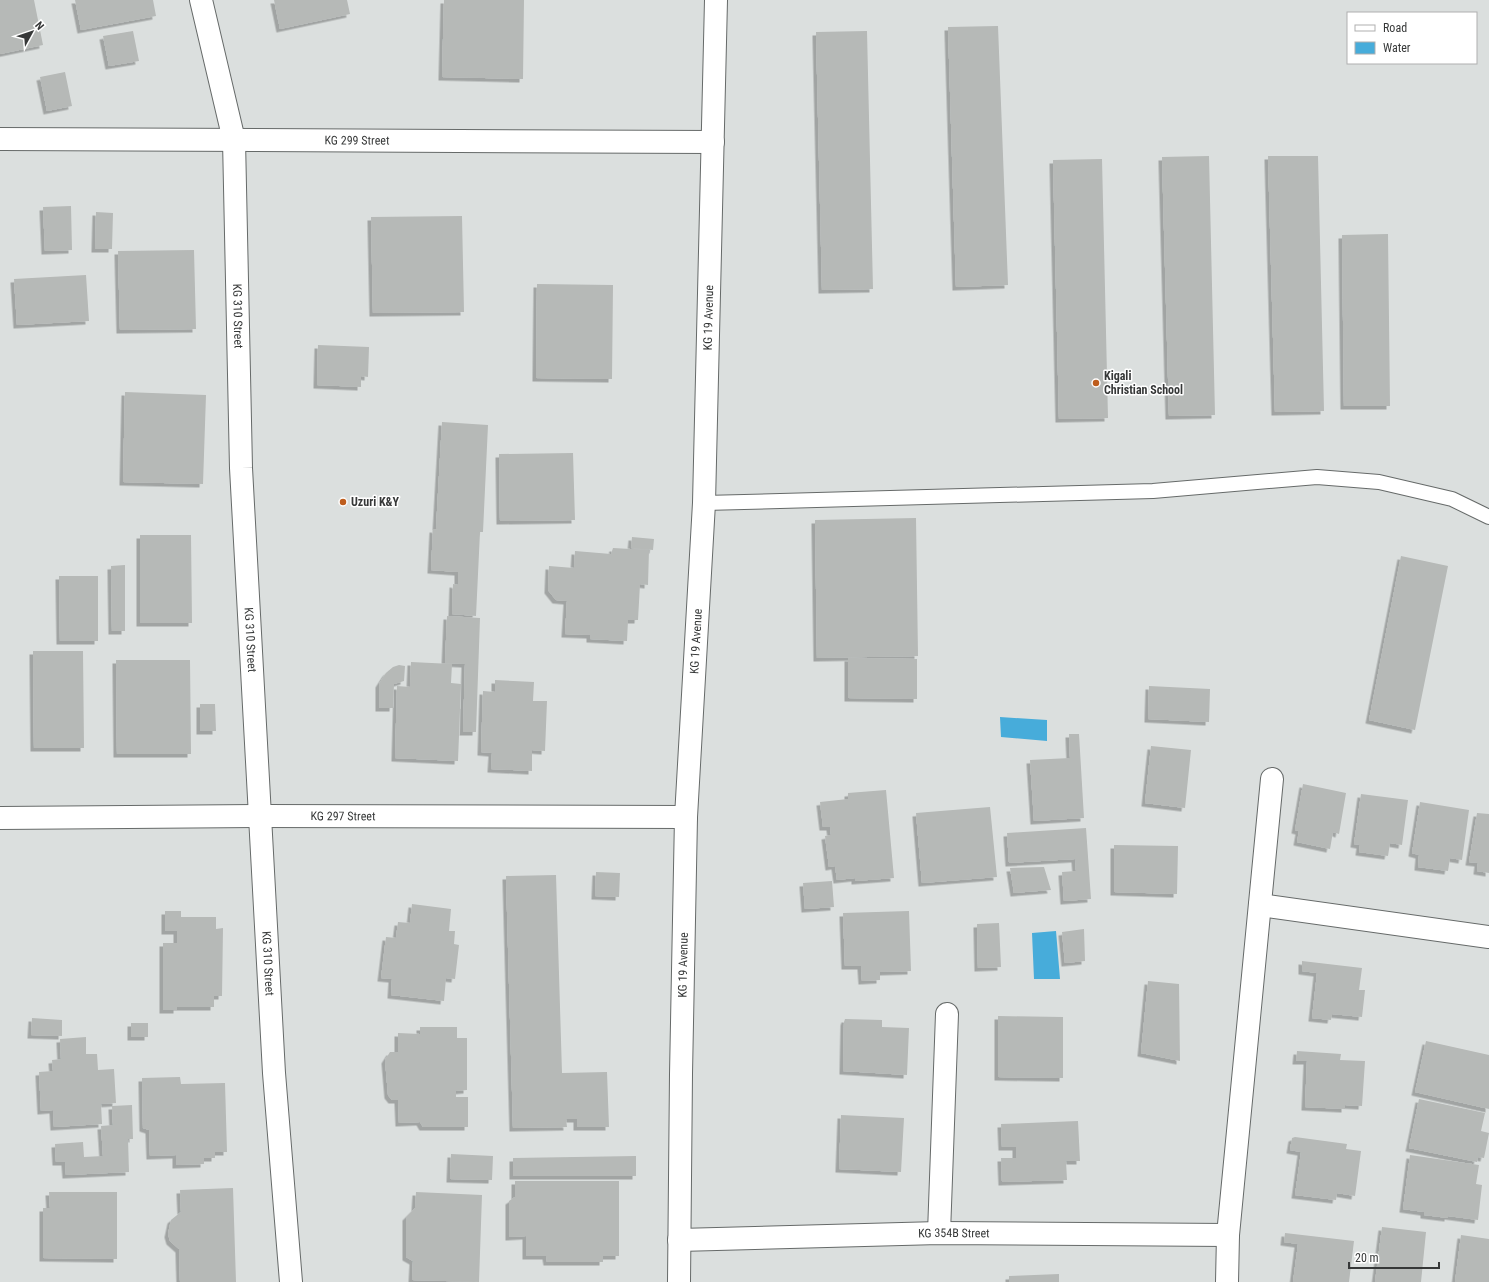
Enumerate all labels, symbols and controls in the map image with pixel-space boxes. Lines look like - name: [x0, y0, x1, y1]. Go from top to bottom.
- north arrow: [12, 12, 52, 52]
- legend: [1347, 12, 1477, 64]
- text: N: [32, 19, 47, 33]
- text: Road: [1383, 21, 1407, 35]
- text: Water: [1383, 41, 1411, 55]
- street label: KG 299 Street: [324, 133, 390, 148]
- street label: KG 310 Street: [230, 283, 245, 349]
- street label: KG 19 Avenue: [701, 284, 716, 351]
- place label: Kigali Christian School: [1104, 369, 1183, 397]
- marker: Kigali Christian School: [1091, 378, 1101, 388]
- place label: Uzuri K&Y: [351, 495, 400, 509]
- marker: Uzuri K&Y: [338, 497, 348, 507]
- street label: KG 310 Street: [242, 607, 259, 673]
- street label: KG 19 Avenue: [687, 608, 705, 674]
- street label: KG 297 Street: [310, 809, 376, 823]
- street label: KG 310 Street: [259, 931, 277, 997]
- street label: KG 19 Avenue: [675, 932, 691, 998]
- street label: KG 354B Street: [918, 1226, 990, 1241]
- scale bar: [1349, 1244, 1439, 1270]
- text: 20 m: [1355, 1251, 1379, 1265]

